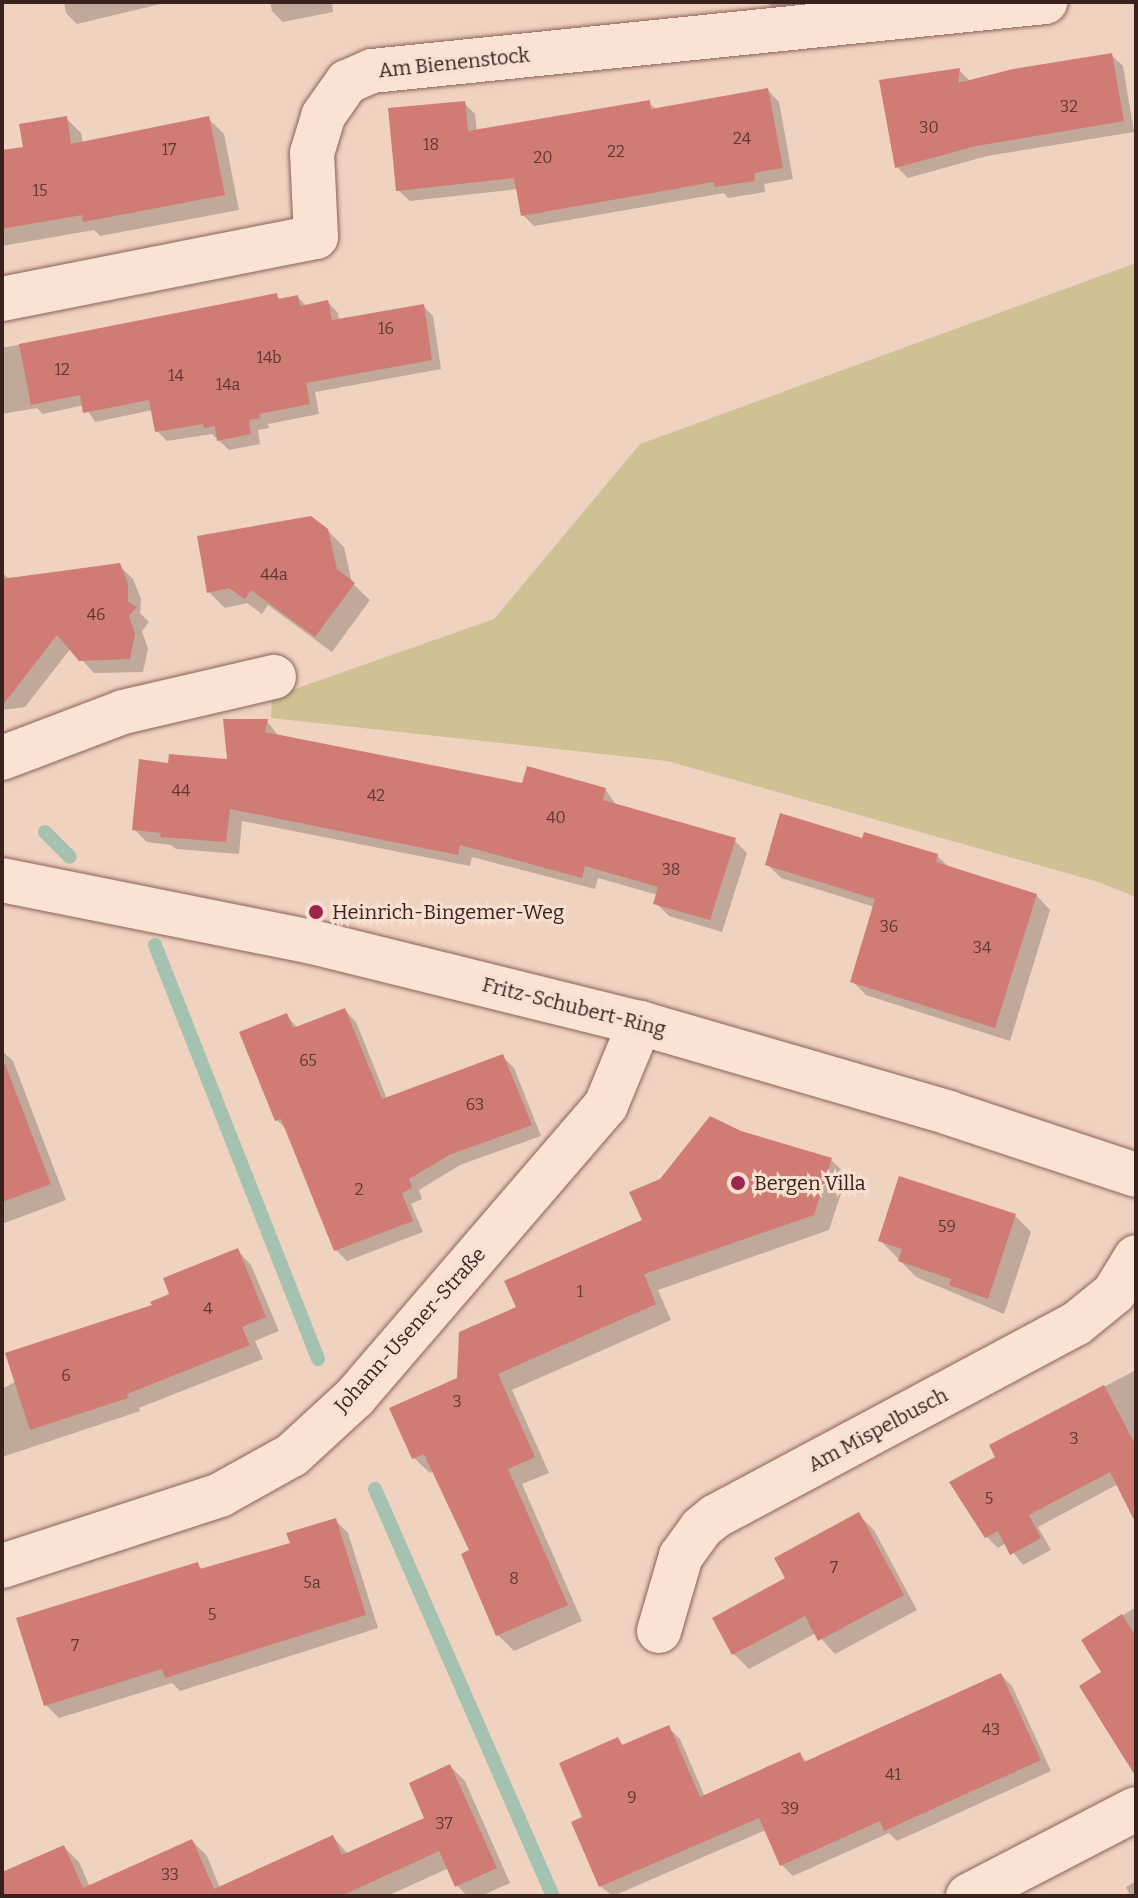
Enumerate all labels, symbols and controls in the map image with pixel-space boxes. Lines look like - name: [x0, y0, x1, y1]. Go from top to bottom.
- street label: Am Bienenstock: [377, 43, 531, 83]
- house number: 32: [1060, 97, 1078, 117]
- house number: 30: [919, 118, 939, 138]
- house number: 24: [733, 129, 751, 149]
- house number: 18: [423, 135, 439, 155]
- house number: 17: [162, 140, 176, 160]
- house number: 22: [607, 142, 625, 162]
- house number: 20: [534, 148, 552, 168]
- house number: 15: [32, 181, 48, 201]
- house number: 16: [378, 319, 394, 339]
- house number: 14b: [256, 348, 282, 368]
- house number: 12: [54, 360, 70, 380]
- house number: 14: [168, 366, 184, 386]
- house number: 14a: [216, 375, 240, 395]
- house number: 44a: [260, 565, 288, 585]
- house number: 46: [87, 605, 105, 625]
- house number: 44: [172, 781, 190, 801]
- house number: 42: [367, 786, 385, 806]
- house number: 40: [546, 808, 566, 828]
- house number: 38: [662, 860, 680, 880]
- place label: Heinrich-Bingemer-Weg: [332, 900, 564, 924]
- marker: Heinrich-Bingemer-Weg: [307, 903, 325, 921]
- house number: 36: [880, 917, 898, 937]
- house number: 34: [973, 938, 991, 958]
- street label: Fritz-Schubert-Ring: [480, 973, 668, 1041]
- house number: 65: [299, 1051, 317, 1071]
- house number: 63: [466, 1095, 484, 1115]
- place label: Bergen Villa: [754, 1171, 866, 1195]
- marker: Bergen Villa: [729, 1174, 747, 1192]
- house number: 2: [355, 1180, 363, 1200]
- house number: 59: [938, 1217, 956, 1237]
- street label: Johann-Usener-Straße: [329, 1242, 491, 1418]
- house number: 1: [577, 1282, 583, 1302]
- house number: 4: [203, 1299, 213, 1319]
- house number: 6: [61, 1366, 71, 1386]
- street label: Am Mispelbusch: [804, 1383, 952, 1477]
- house number: 3: [452, 1392, 462, 1412]
- house number: 3: [1069, 1429, 1079, 1449]
- house number: 5: [985, 1489, 993, 1509]
- house number: 7: [830, 1558, 838, 1578]
- house number: 8: [509, 1569, 519, 1589]
- house number: 5a: [303, 1573, 321, 1593]
- house number: 5: [208, 1605, 216, 1625]
- house number: 7: [71, 1636, 79, 1656]
- house number: 43: [982, 1720, 1000, 1740]
- house number: 41: [885, 1765, 901, 1785]
- house number: 9: [627, 1788, 637, 1808]
- house number: 39: [781, 1799, 799, 1819]
- house number: 37: [435, 1814, 453, 1834]
- house number: 33: [161, 1865, 179, 1885]

